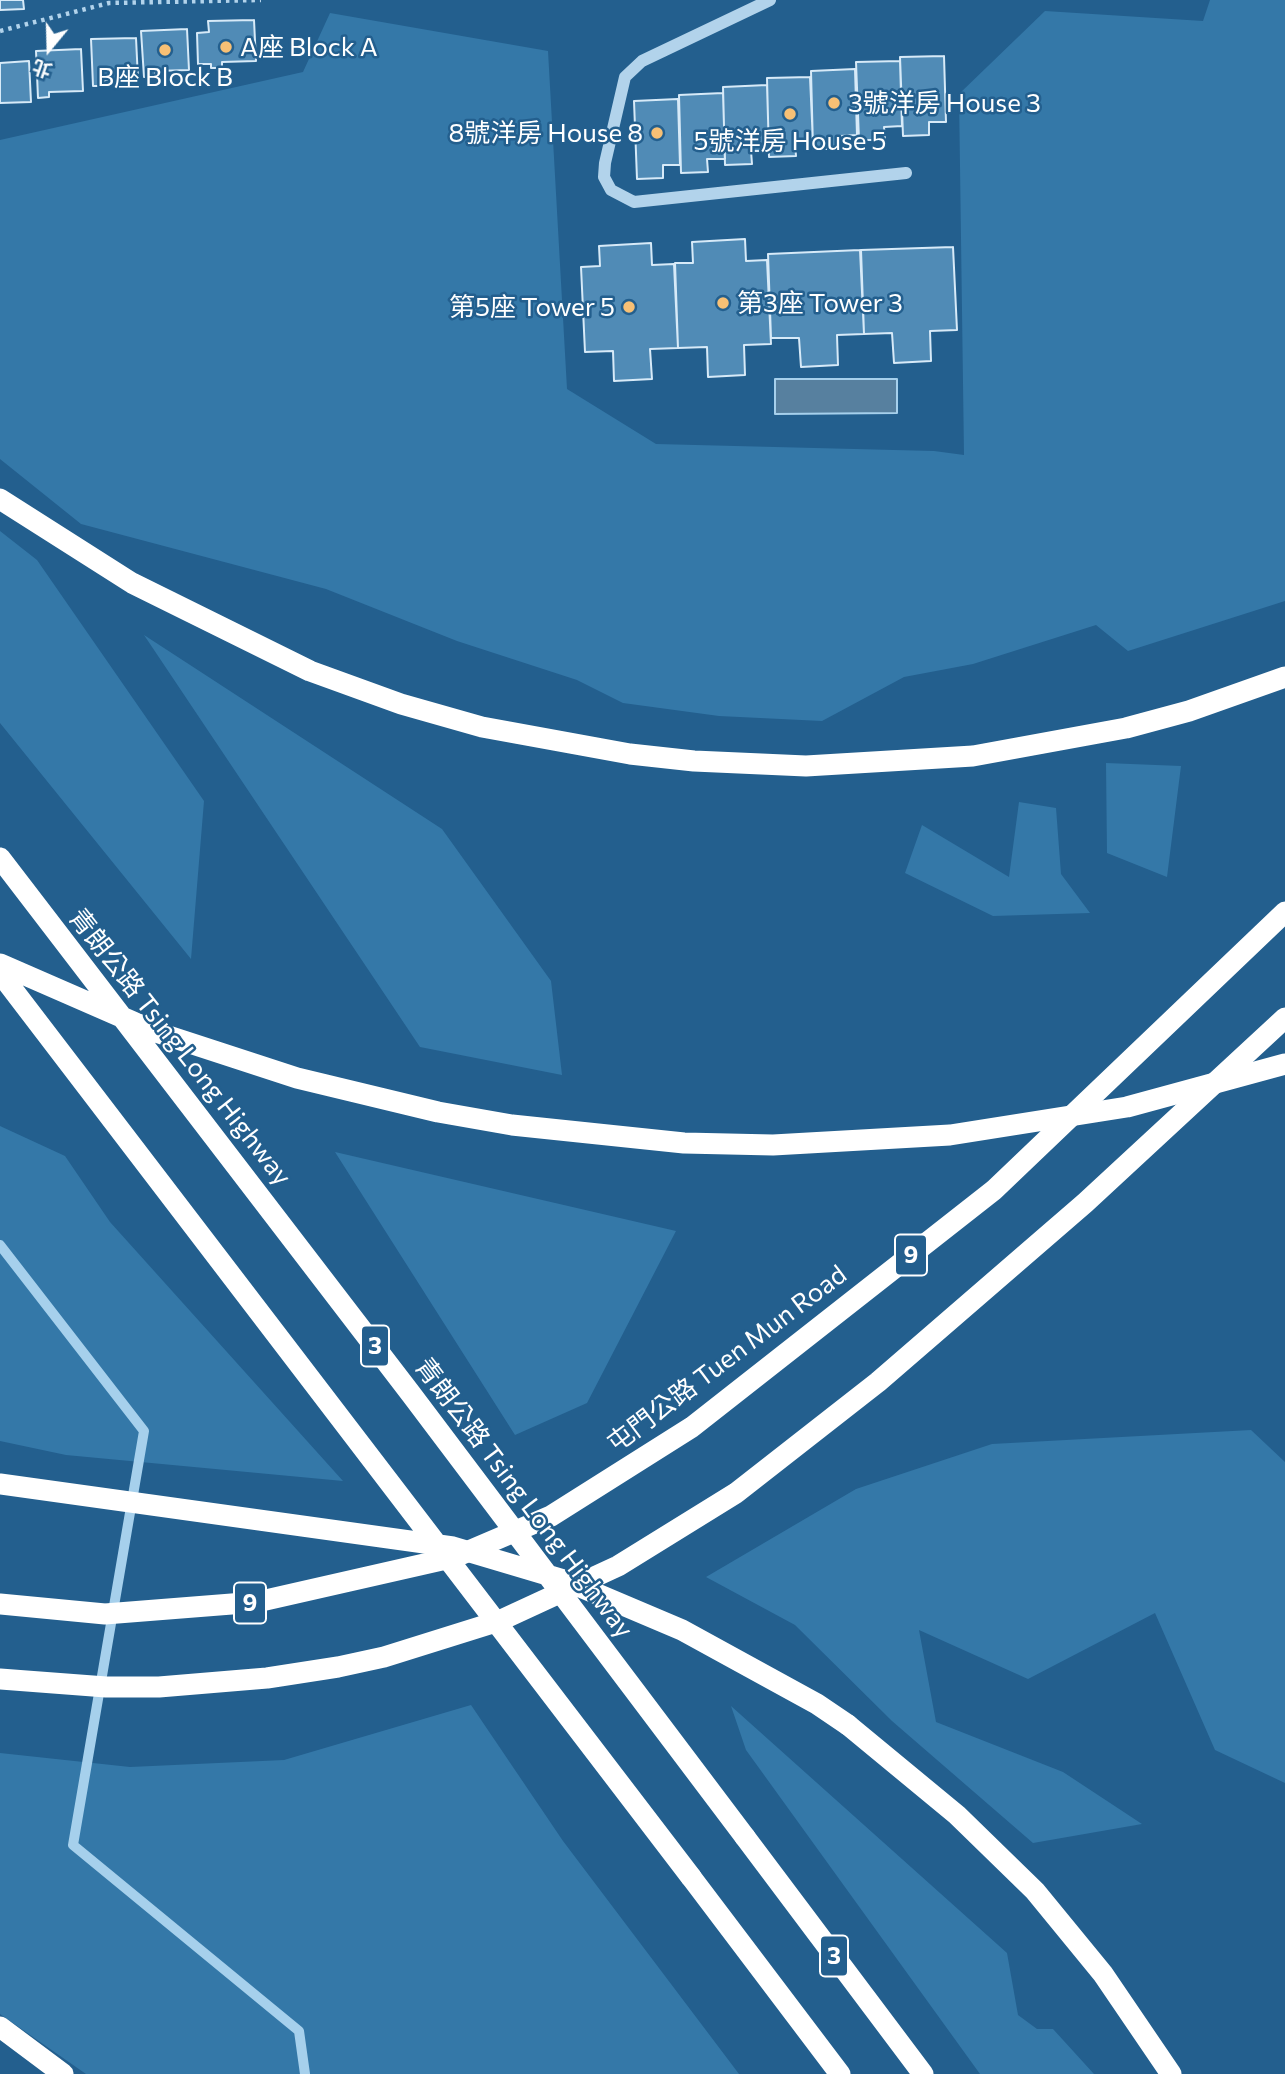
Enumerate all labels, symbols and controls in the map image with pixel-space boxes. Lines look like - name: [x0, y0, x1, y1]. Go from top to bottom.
- north arrow: [14, 14, 84, 84]
- place label: A座 Block A: [240, 31, 378, 63]
- marker: A座 Block A: [218, 39, 234, 55]
- marker: B座 Block B: [157, 42, 173, 58]
- text: 北: [29, 55, 55, 83]
- place label: B座 Block B: [97, 61, 233, 93]
- place label: 3號洋房 House 3: [848, 87, 1041, 119]
- marker: 3號洋房 House 3: [826, 95, 842, 111]
- marker: 5號洋房 House 5: [782, 106, 798, 122]
- place label: 8號洋房 House 8: [448, 117, 643, 149]
- marker: 8號洋房 House 8: [649, 125, 665, 141]
- place label: 5號洋房 House 5: [694, 125, 886, 157]
- place label: 第3座 Tower 3: [737, 287, 903, 319]
- place label: 第5座 Tower 5: [449, 291, 615, 323]
- marker: 第3座 Tower 3: [715, 295, 731, 311]
- marker: 第5座 Tower 5: [621, 299, 637, 315]
- street label: 青朗公路 Tsing Long Highway: [62, 902, 298, 1192]
- road number: 9: [895, 1234, 927, 1275]
- street label: 屯門公路 Tuen Mun Road: [601, 1259, 853, 1459]
- road number: 3: [361, 1326, 389, 1366]
- street label: 青朗公路 Tsing Long Highway: [408, 1352, 640, 1644]
- road number: 9: [234, 1582, 266, 1624]
- road number: 3: [820, 1936, 848, 1977]

